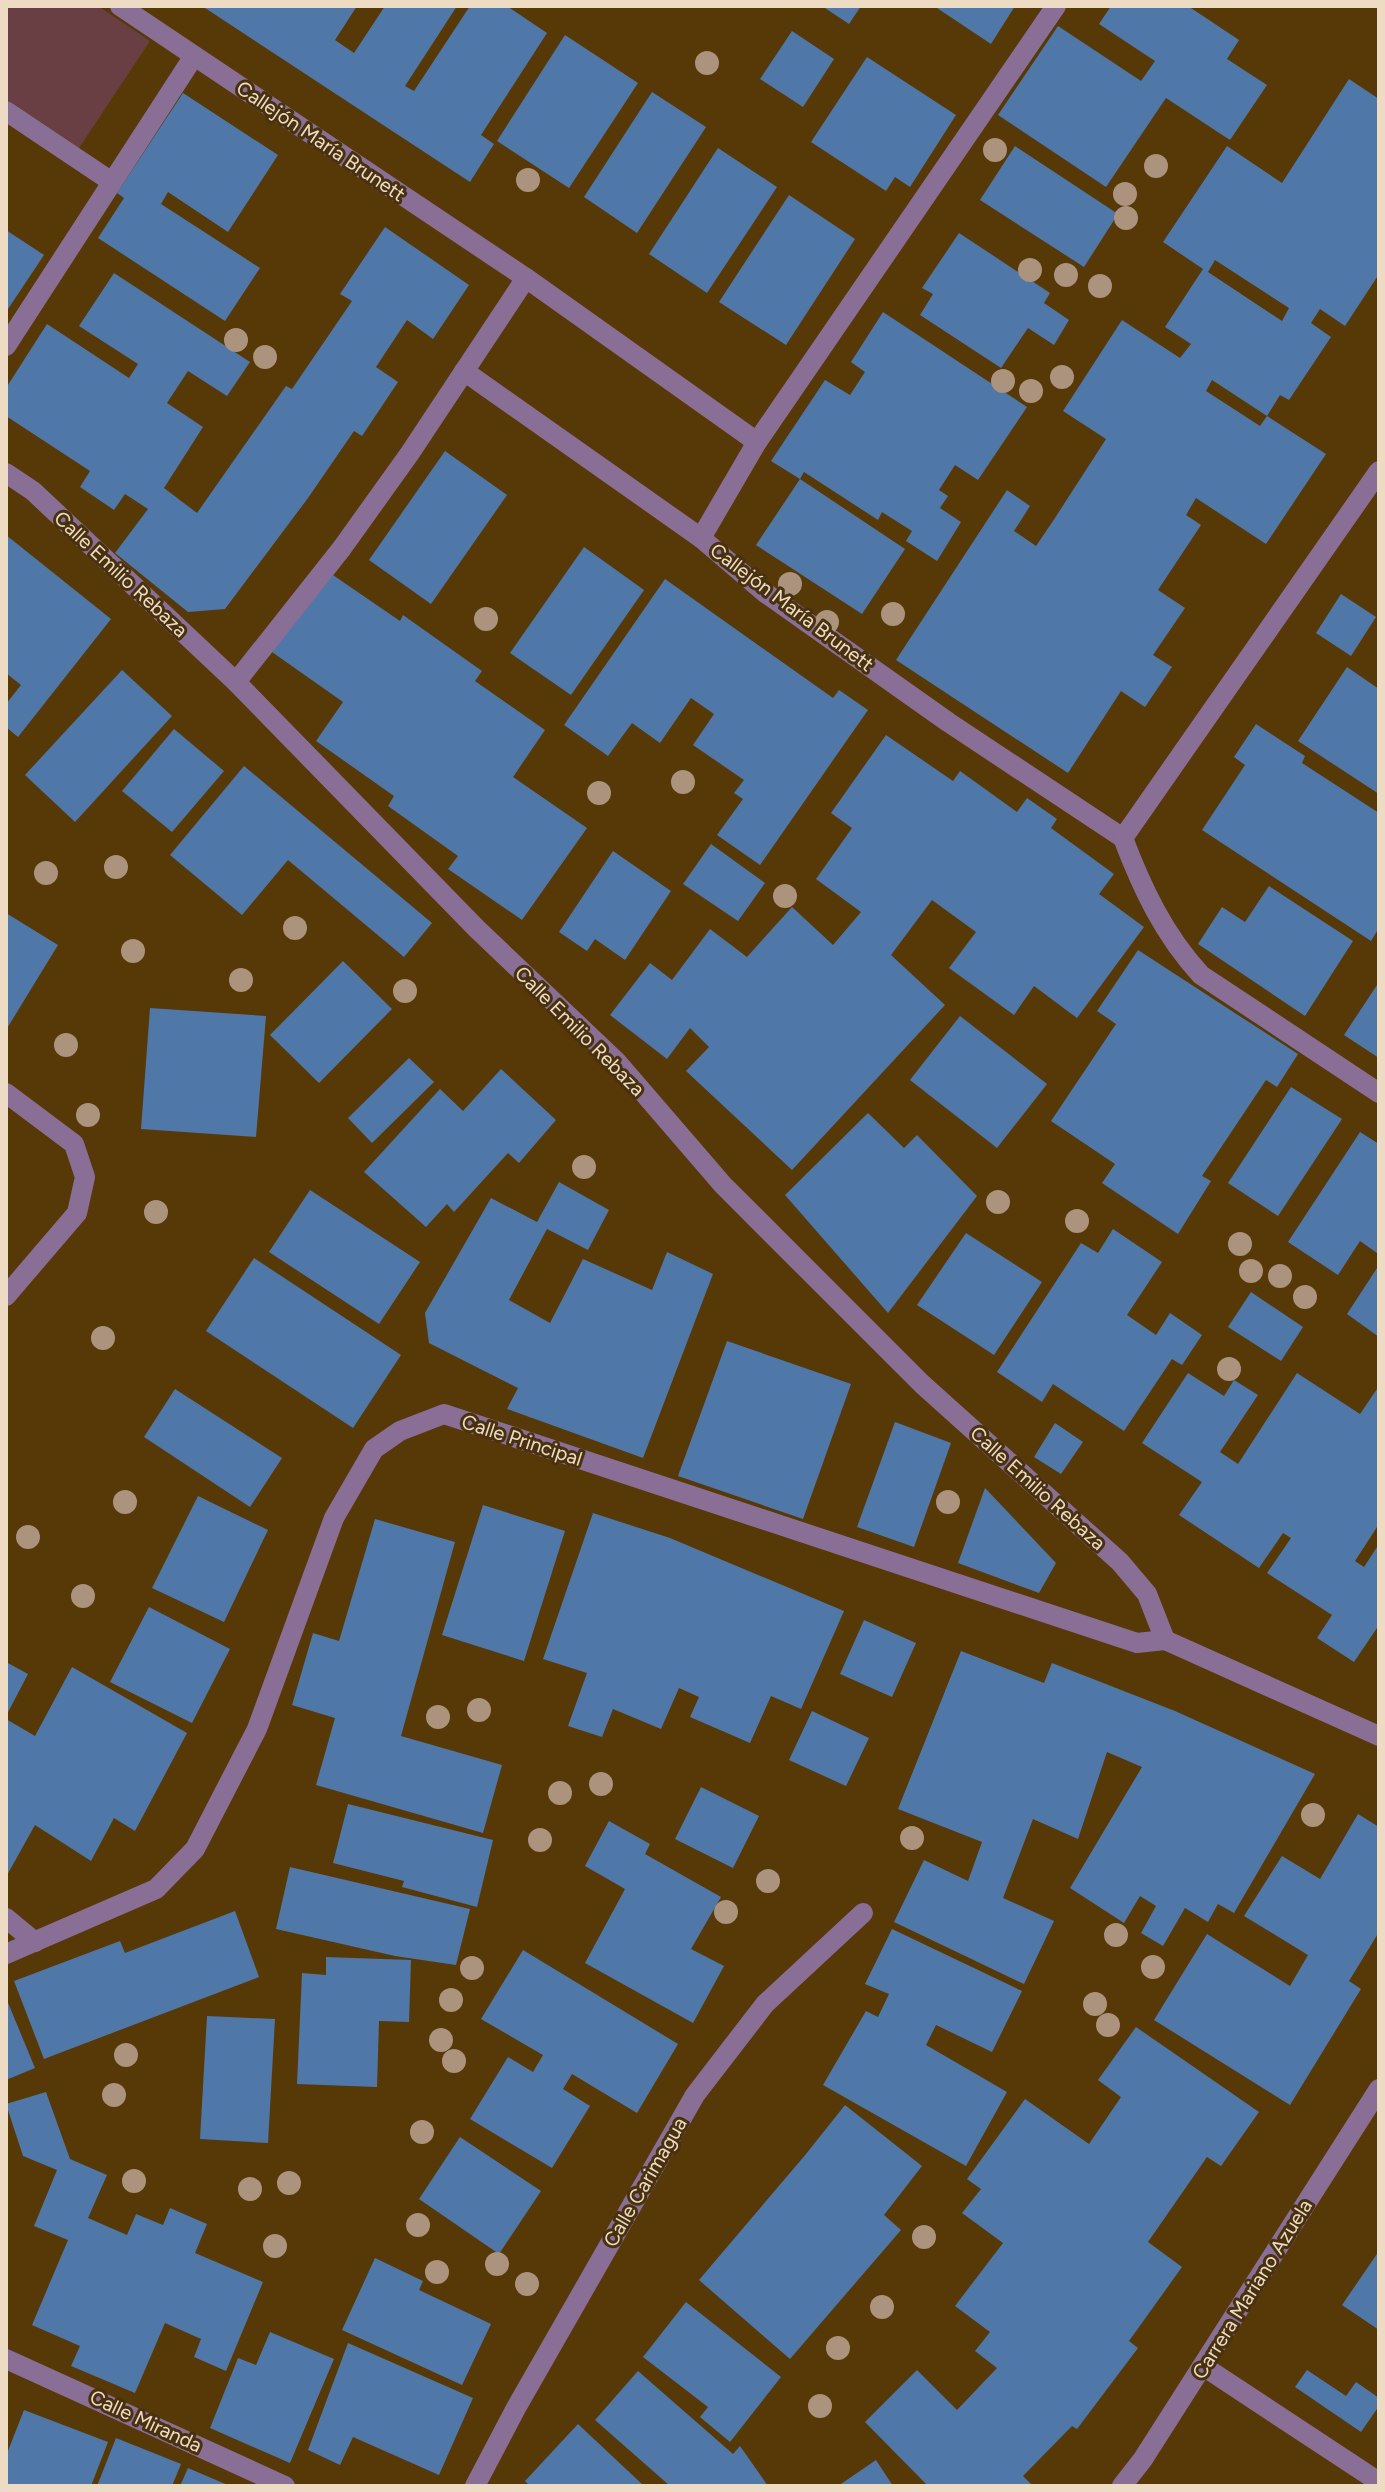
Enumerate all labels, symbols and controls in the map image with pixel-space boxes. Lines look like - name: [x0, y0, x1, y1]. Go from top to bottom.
- street label: Callejón María Brunett: [232, 76, 410, 206]
- street label: Calle Emilio Rebaza: [49, 506, 193, 642]
- street label: Callejón María Brunett: [706, 538, 878, 676]
- street label: Calle Emilio Rebaza: [510, 961, 650, 1101]
- street label: Calle Principal: [459, 1409, 585, 1471]
- street label: Calle Emilio Rebaza: [965, 1421, 1111, 1555]
- street label: Calle Carimagua: [598, 2113, 692, 2251]
- street label: Carrera Mariano Azuela: [1187, 2195, 1317, 2383]
- street label: Calle Miranda: [86, 2385, 206, 2457]

